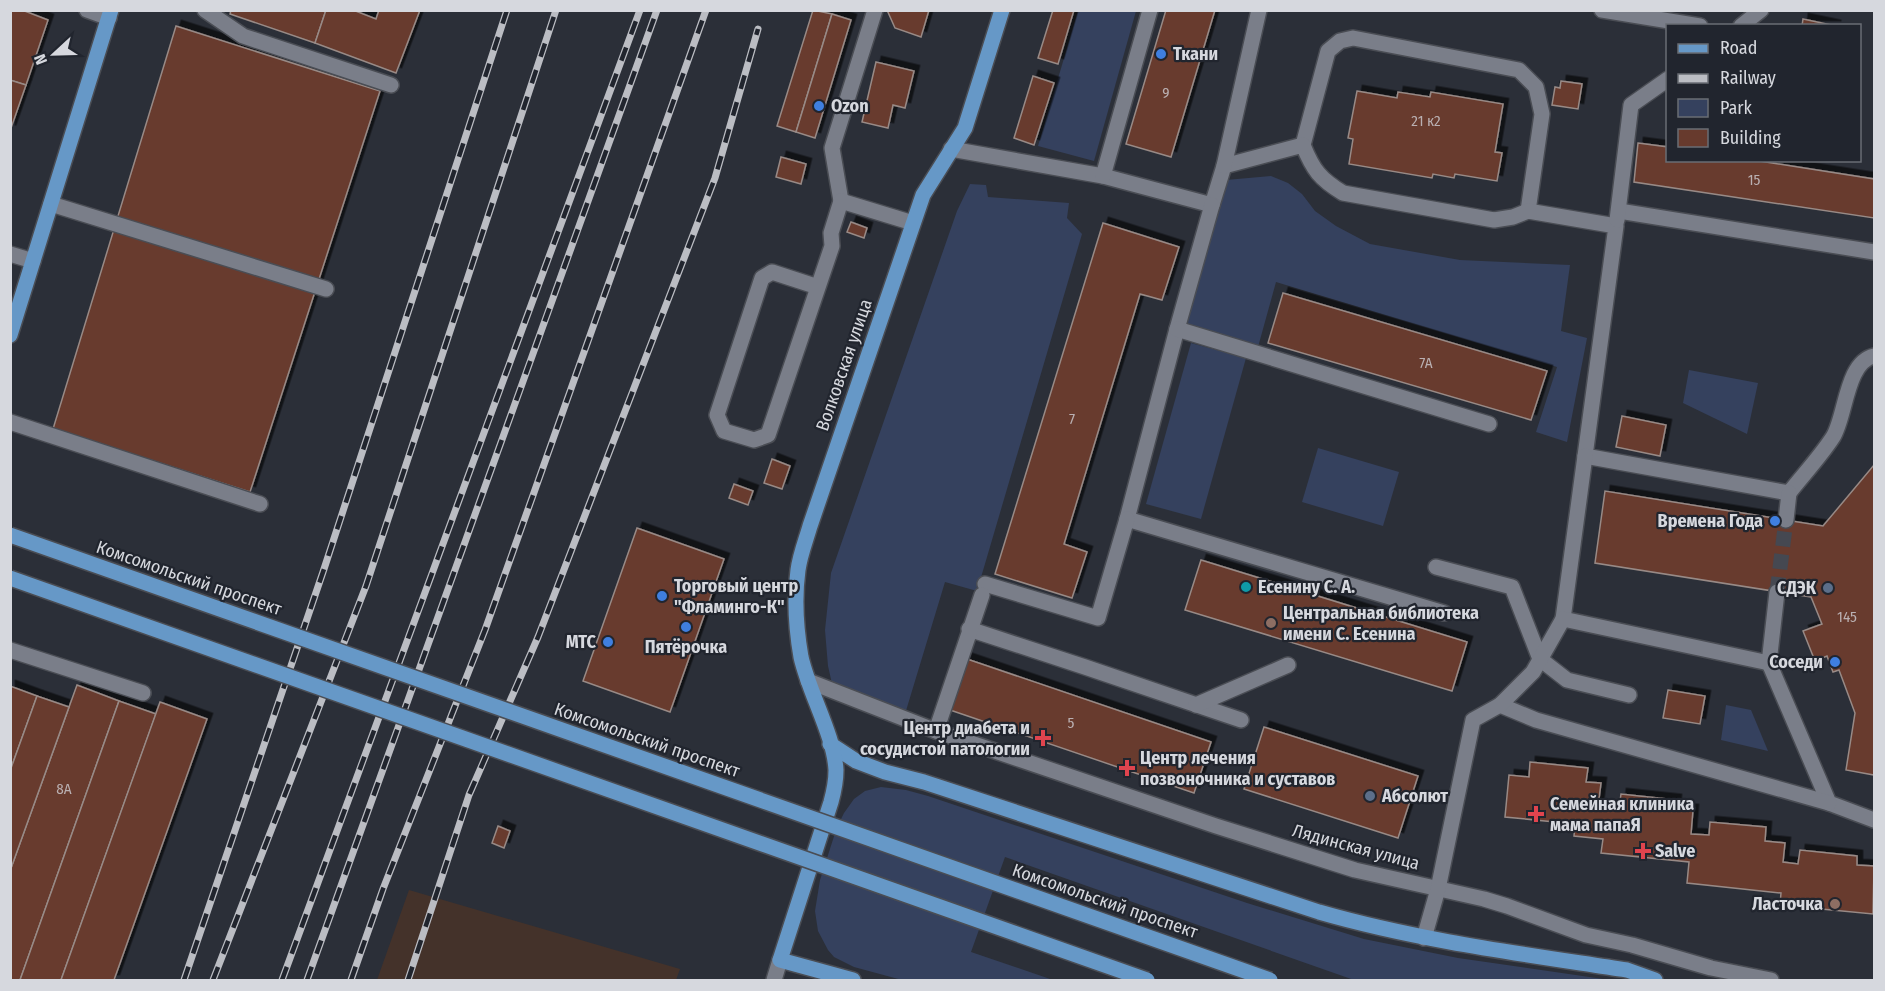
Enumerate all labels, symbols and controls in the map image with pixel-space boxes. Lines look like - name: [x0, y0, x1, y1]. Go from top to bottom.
- north arrow: [24, 24, 84, 84]
- legend: [1666, 24, 1861, 162]
- text: Road: [1720, 37, 1757, 59]
- place label: Ткани: [1173, 43, 1218, 65]
- marker: Ткани: [1154, 47, 1168, 61]
- text: N: [30, 51, 51, 67]
- text: Railway: [1720, 67, 1776, 89]
- house number: 9: [1162, 84, 1170, 102]
- place label: Ozon: [831, 95, 869, 117]
- text: Park: [1720, 97, 1753, 119]
- marker: Ozon: [812, 99, 826, 113]
- house number: 21 к2: [1411, 112, 1441, 130]
- text: Building: [1720, 127, 1781, 149]
- house number: 15: [1748, 171, 1760, 189]
- street label: Волковская улица: [811, 296, 877, 434]
- house number: 7А: [1419, 354, 1433, 372]
- house number: 7: [1069, 410, 1075, 428]
- place label: Времена Года: [1658, 510, 1763, 532]
- marker: Времена Года: [1768, 514, 1782, 528]
- street label: Комсомольский проспект: [93, 536, 285, 620]
- place label: Торговый центр "Фламинго-К": [674, 575, 798, 618]
- place label: Есенину С. А.: [1258, 576, 1355, 598]
- place label: СДЭК: [1777, 577, 1817, 599]
- marker: Есенину С. А.: [1239, 580, 1253, 594]
- marker: СДЭК: [1821, 581, 1835, 595]
- marker: Торговый центр "Фламинго-К": [655, 589, 669, 603]
- place label: Центральная библиотека имени С. Есенина: [1283, 602, 1479, 645]
- house number: 145: [1837, 608, 1857, 626]
- marker: Центральная библиотека имени С. Есенина: [1264, 616, 1278, 630]
- marker: Пятёрочка: [679, 620, 693, 634]
- place label: МТС: [566, 631, 597, 653]
- marker: МТС: [601, 635, 615, 649]
- place label: Пятёрочка: [645, 636, 727, 658]
- place label: Соседи: [1769, 651, 1823, 673]
- marker: Соседи: [1828, 655, 1842, 669]
- street label: Комсомольский проспект: [551, 698, 743, 782]
- house number: 5: [1068, 714, 1075, 732]
- place label: Центр диабета и сосудистой патологии: [860, 717, 1030, 760]
- marker: Центр диабета и сосудистой патологии: [1034, 729, 1052, 747]
- place label: Центр лечения позвоночника и суставов: [1140, 747, 1335, 790]
- marker: Центр лечения позвоночника и суставов: [1118, 759, 1136, 777]
- house number: 8А: [56, 780, 72, 798]
- place label: Абсолют: [1381, 785, 1448, 807]
- marker: Абсолют: [1363, 789, 1377, 803]
- place label: Семейная клиника мама папаЯ: [1550, 793, 1694, 836]
- marker: Семейная клиника мама папаЯ: [1527, 805, 1545, 823]
- street label: Лядинская улица: [1290, 819, 1422, 875]
- place label: Salve: [1655, 840, 1695, 862]
- marker: Salve: [1636, 844, 1650, 858]
- street label: Комсомольский проспект: [1009, 859, 1201, 943]
- place label: Ласточка: [1752, 893, 1823, 915]
- marker: Ласточка: [1828, 897, 1842, 911]

